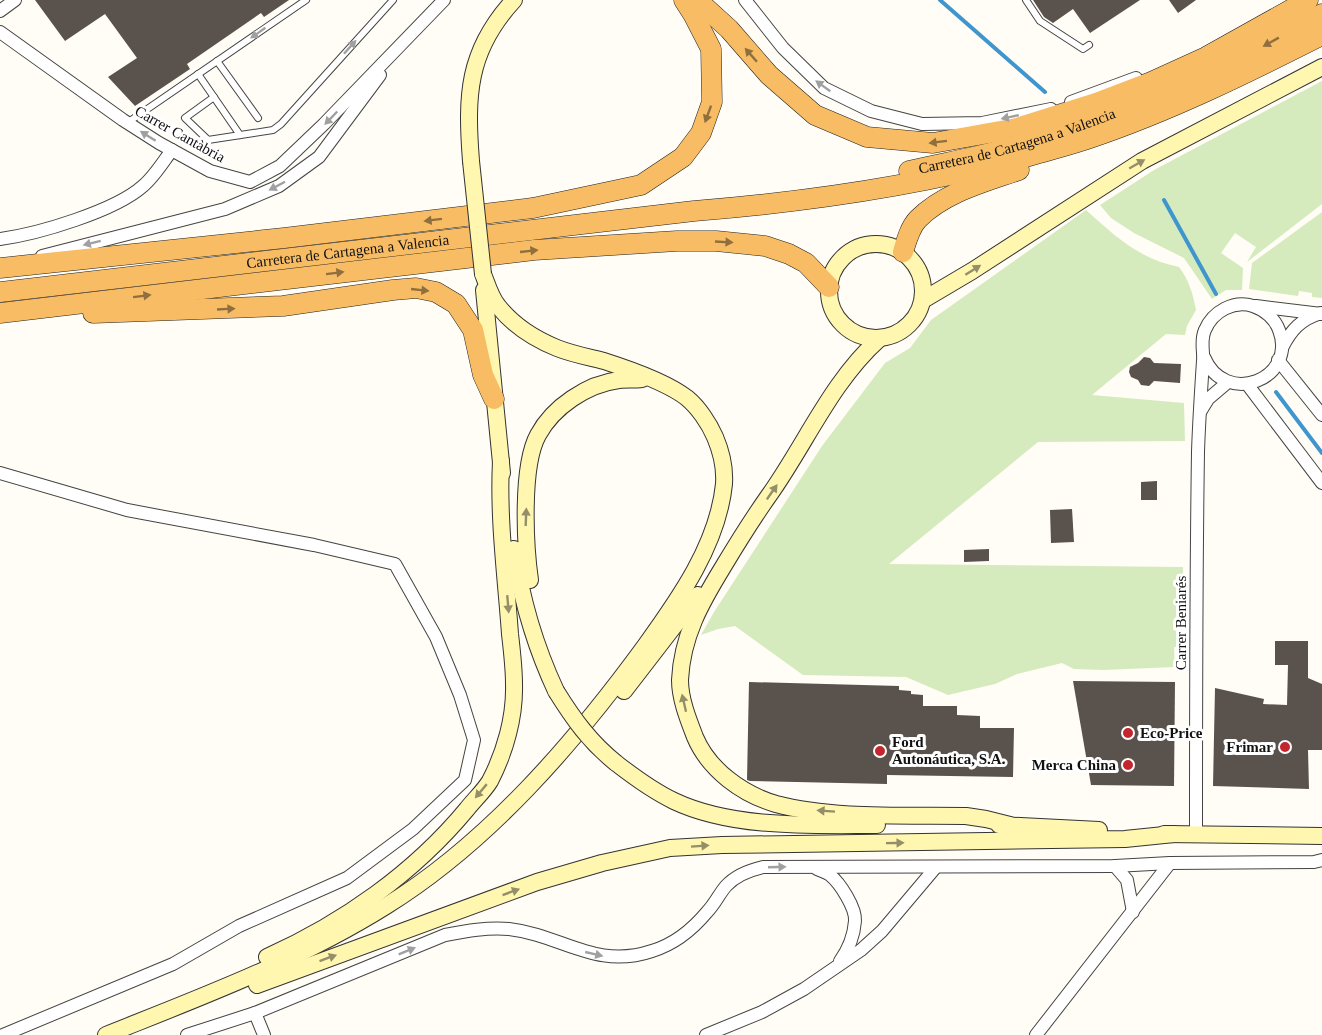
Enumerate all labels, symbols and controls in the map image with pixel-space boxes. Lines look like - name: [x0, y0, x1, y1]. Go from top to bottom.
- one-way arrow: [250, 27, 266, 39]
- one-way arrow: [1262, 37, 1279, 47]
- one-way arrow: [343, 40, 356, 55]
- one-way arrow: [745, 48, 758, 63]
- one-way arrow: [816, 80, 832, 92]
- street label: Carrer Cantàbria: [132, 103, 228, 165]
- one-way arrow: [702, 105, 712, 123]
- street label: Carretera de Cartagena a Valencia: [917, 105, 1118, 177]
- one-way arrow: [324, 110, 338, 124]
- one-way arrow: [1001, 113, 1019, 123]
- one-way arrow: [140, 131, 156, 142]
- one-way arrow: [928, 137, 947, 146]
- one-way arrow: [1129, 159, 1146, 169]
- one-way arrow: [268, 181, 285, 191]
- one-way arrow: [423, 215, 442, 225]
- street label: Carretera de Cartagena a Valencia: [245, 232, 450, 271]
- one-way arrow: [714, 237, 733, 246]
- one-way arrow: [82, 239, 101, 249]
- one-way arrow: [519, 246, 538, 255]
- one-way arrow: [965, 265, 981, 276]
- one-way arrow: [326, 269, 345, 278]
- one-way arrow: [411, 285, 430, 295]
- one-way arrow: [132, 291, 151, 301]
- one-way arrow: [217, 305, 236, 314]
- one-way arrow: [766, 484, 778, 500]
- one-way arrow: [521, 507, 531, 526]
- street label: Carrer Beniarés: [1173, 576, 1189, 670]
- one-way arrow: [503, 594, 513, 613]
- one-way arrow: [679, 693, 688, 712]
- place label: Eco-Price: [1140, 725, 1203, 741]
- marker: Eco-Price: [1121, 726, 1135, 740]
- place label: Ford Autonáutica, S.A.: [892, 734, 1006, 767]
- place label: Frimar: [1226, 739, 1273, 755]
- marker: Frimar: [1278, 740, 1292, 754]
- marker: Ford Autonáutica, S.A.: [873, 744, 887, 758]
- place label: Merca China: [1032, 757, 1116, 773]
- marker: Merca China: [1121, 758, 1135, 772]
- one-way arrow: [475, 783, 488, 799]
- one-way arrow: [817, 807, 836, 816]
- one-way arrow: [885, 838, 904, 848]
- one-way arrow: [690, 842, 709, 851]
- one-way arrow: [768, 862, 787, 872]
- one-way arrow: [502, 886, 520, 896]
- one-way arrow: [398, 946, 416, 956]
- one-way arrow: [585, 949, 603, 959]
- one-way arrow: [319, 953, 337, 963]

